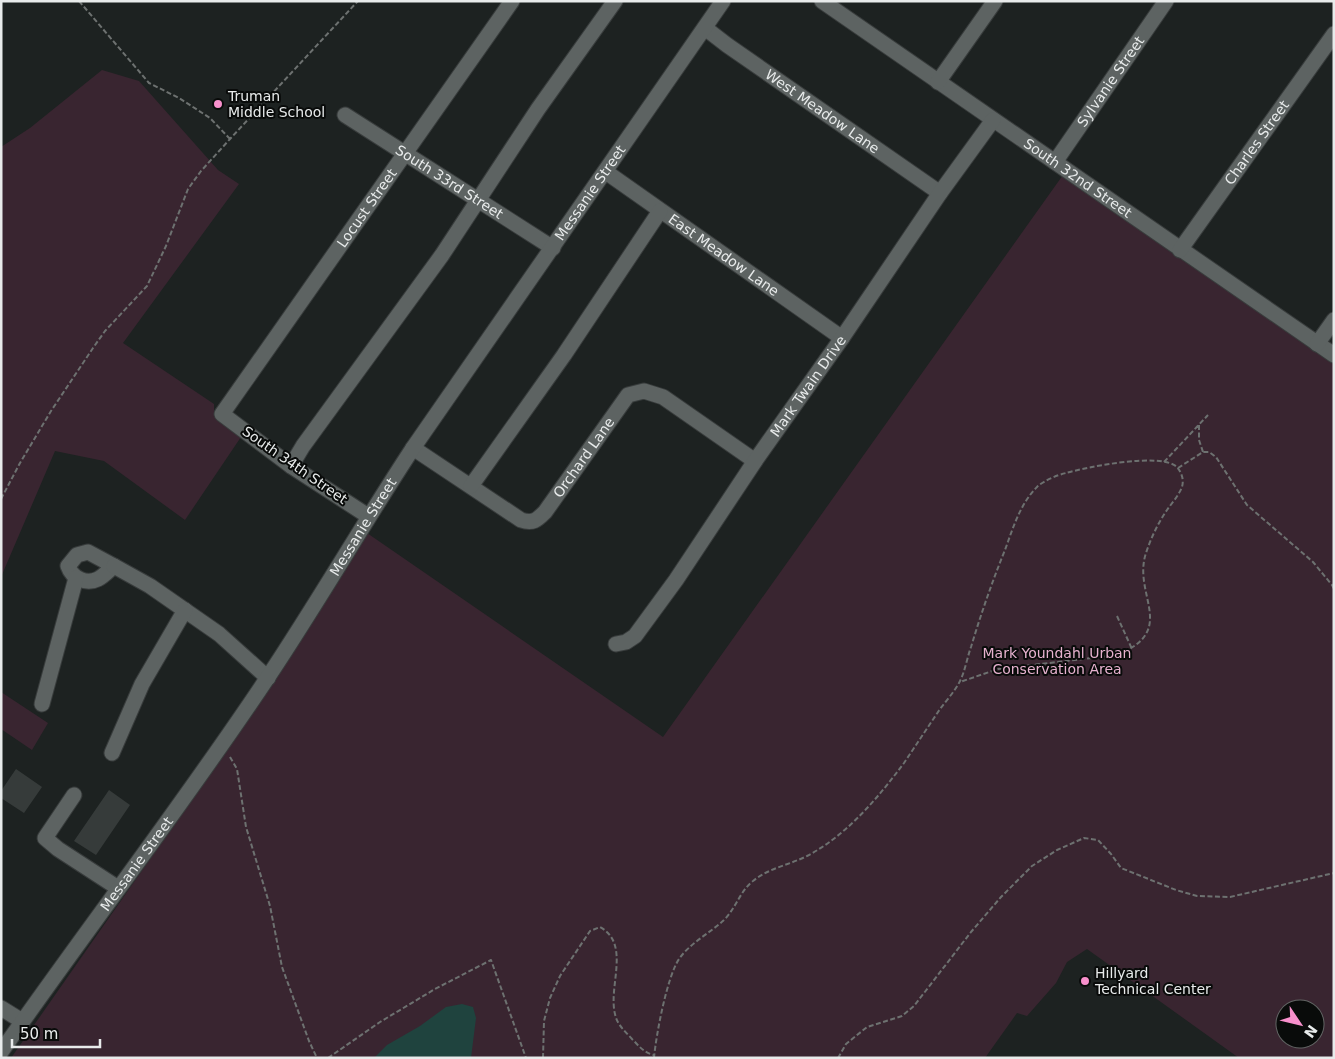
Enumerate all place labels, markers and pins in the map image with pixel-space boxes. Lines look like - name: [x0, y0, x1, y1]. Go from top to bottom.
- place label: Truman Middle School: [227, 88, 325, 120]
- marker: Truman Middle School: [212, 98, 224, 110]
- place label: Hillyard Technical Center: [1094, 965, 1211, 997]
- marker: Hillyard Technical Center: [1079, 975, 1091, 987]

